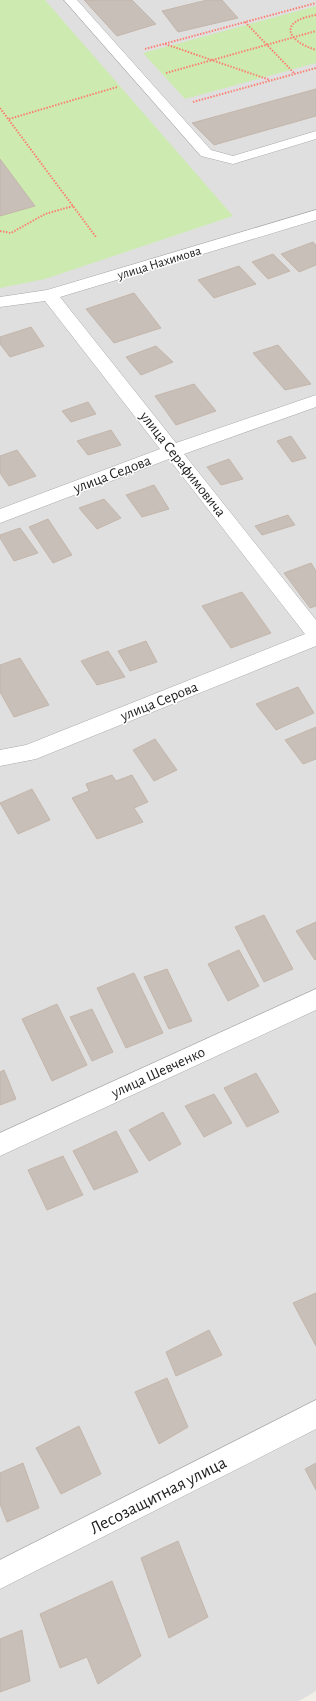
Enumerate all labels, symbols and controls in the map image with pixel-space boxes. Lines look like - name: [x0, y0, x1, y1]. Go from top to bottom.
- street label: улица Нахимова: [115, 245, 203, 283]
- street label: улица Серафимовича: [136, 408, 228, 520]
- street label: улица Седова: [70, 453, 153, 496]
- street label: улица Серова: [118, 679, 200, 724]
- street label: улица Шевченко: [108, 1044, 207, 1101]
- street label: Лесозащитная улица: [87, 1454, 230, 1538]

